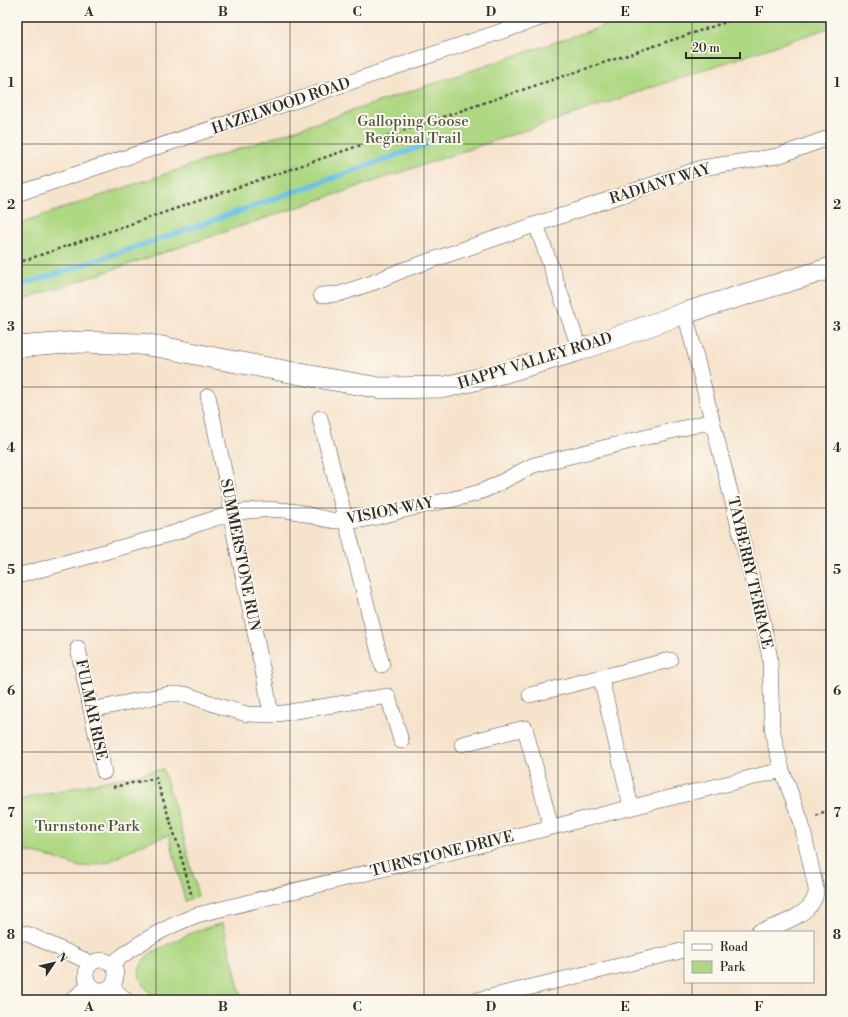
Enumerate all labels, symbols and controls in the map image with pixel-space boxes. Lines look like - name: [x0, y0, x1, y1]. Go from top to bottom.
- text: A: [83, 4, 94, 20]
- text: B: [218, 4, 228, 20]
- text: C: [352, 4, 362, 20]
- text: D: [486, 4, 496, 20]
- text: E: [620, 4, 630, 20]
- text: F: [754, 4, 764, 20]
- scale bar: [686, 34, 740, 60]
- text: 20 m: [692, 41, 720, 56]
- street label: HAZELWOOD ROAD: [209, 73, 353, 139]
- text: 1: [8, 75, 15, 91]
- text: 1: [834, 75, 841, 91]
- park label: Galloping Goose Regional Trail: [357, 112, 469, 148]
- street label: RADIANT WAY: [607, 159, 714, 208]
- text: 2: [7, 197, 15, 213]
- text: 2: [833, 197, 841, 213]
- text: 3: [7, 319, 15, 335]
- text: 3: [833, 319, 841, 335]
- street label: HAPPY VALLEY ROAD: [455, 328, 615, 394]
- text: 4: [7, 440, 16, 456]
- text: 4: [833, 440, 842, 456]
- street label: SUMMERSTONE RUN: [216, 477, 264, 633]
- street label: VISION WAY: [344, 493, 436, 529]
- street label: TAYBERRY TERRACE: [723, 495, 777, 651]
- text: 5: [7, 562, 15, 578]
- text: 5: [833, 562, 841, 578]
- street label: FULMAR RISE: [71, 658, 111, 762]
- text: 6: [7, 683, 15, 699]
- text: 6: [833, 683, 841, 699]
- text: 7: [7, 805, 15, 821]
- text: 7: [833, 805, 841, 821]
- park label: Turnstone Park: [35, 817, 140, 836]
- street label: TURNSTONE DRIVE: [368, 827, 516, 881]
- text: 8: [7, 927, 15, 943]
- text: 8: [833, 927, 841, 943]
- legend: [684, 931, 814, 983]
- text: Road: [720, 940, 748, 955]
- north arrow: [34, 943, 74, 983]
- text: N: [53, 950, 70, 966]
- text: Park: [720, 960, 746, 975]
- text: A: [83, 999, 94, 1015]
- text: B: [218, 999, 228, 1015]
- text: C: [352, 999, 362, 1015]
- text: D: [486, 999, 496, 1015]
- text: E: [620, 999, 630, 1015]
- text: F: [754, 999, 764, 1015]

